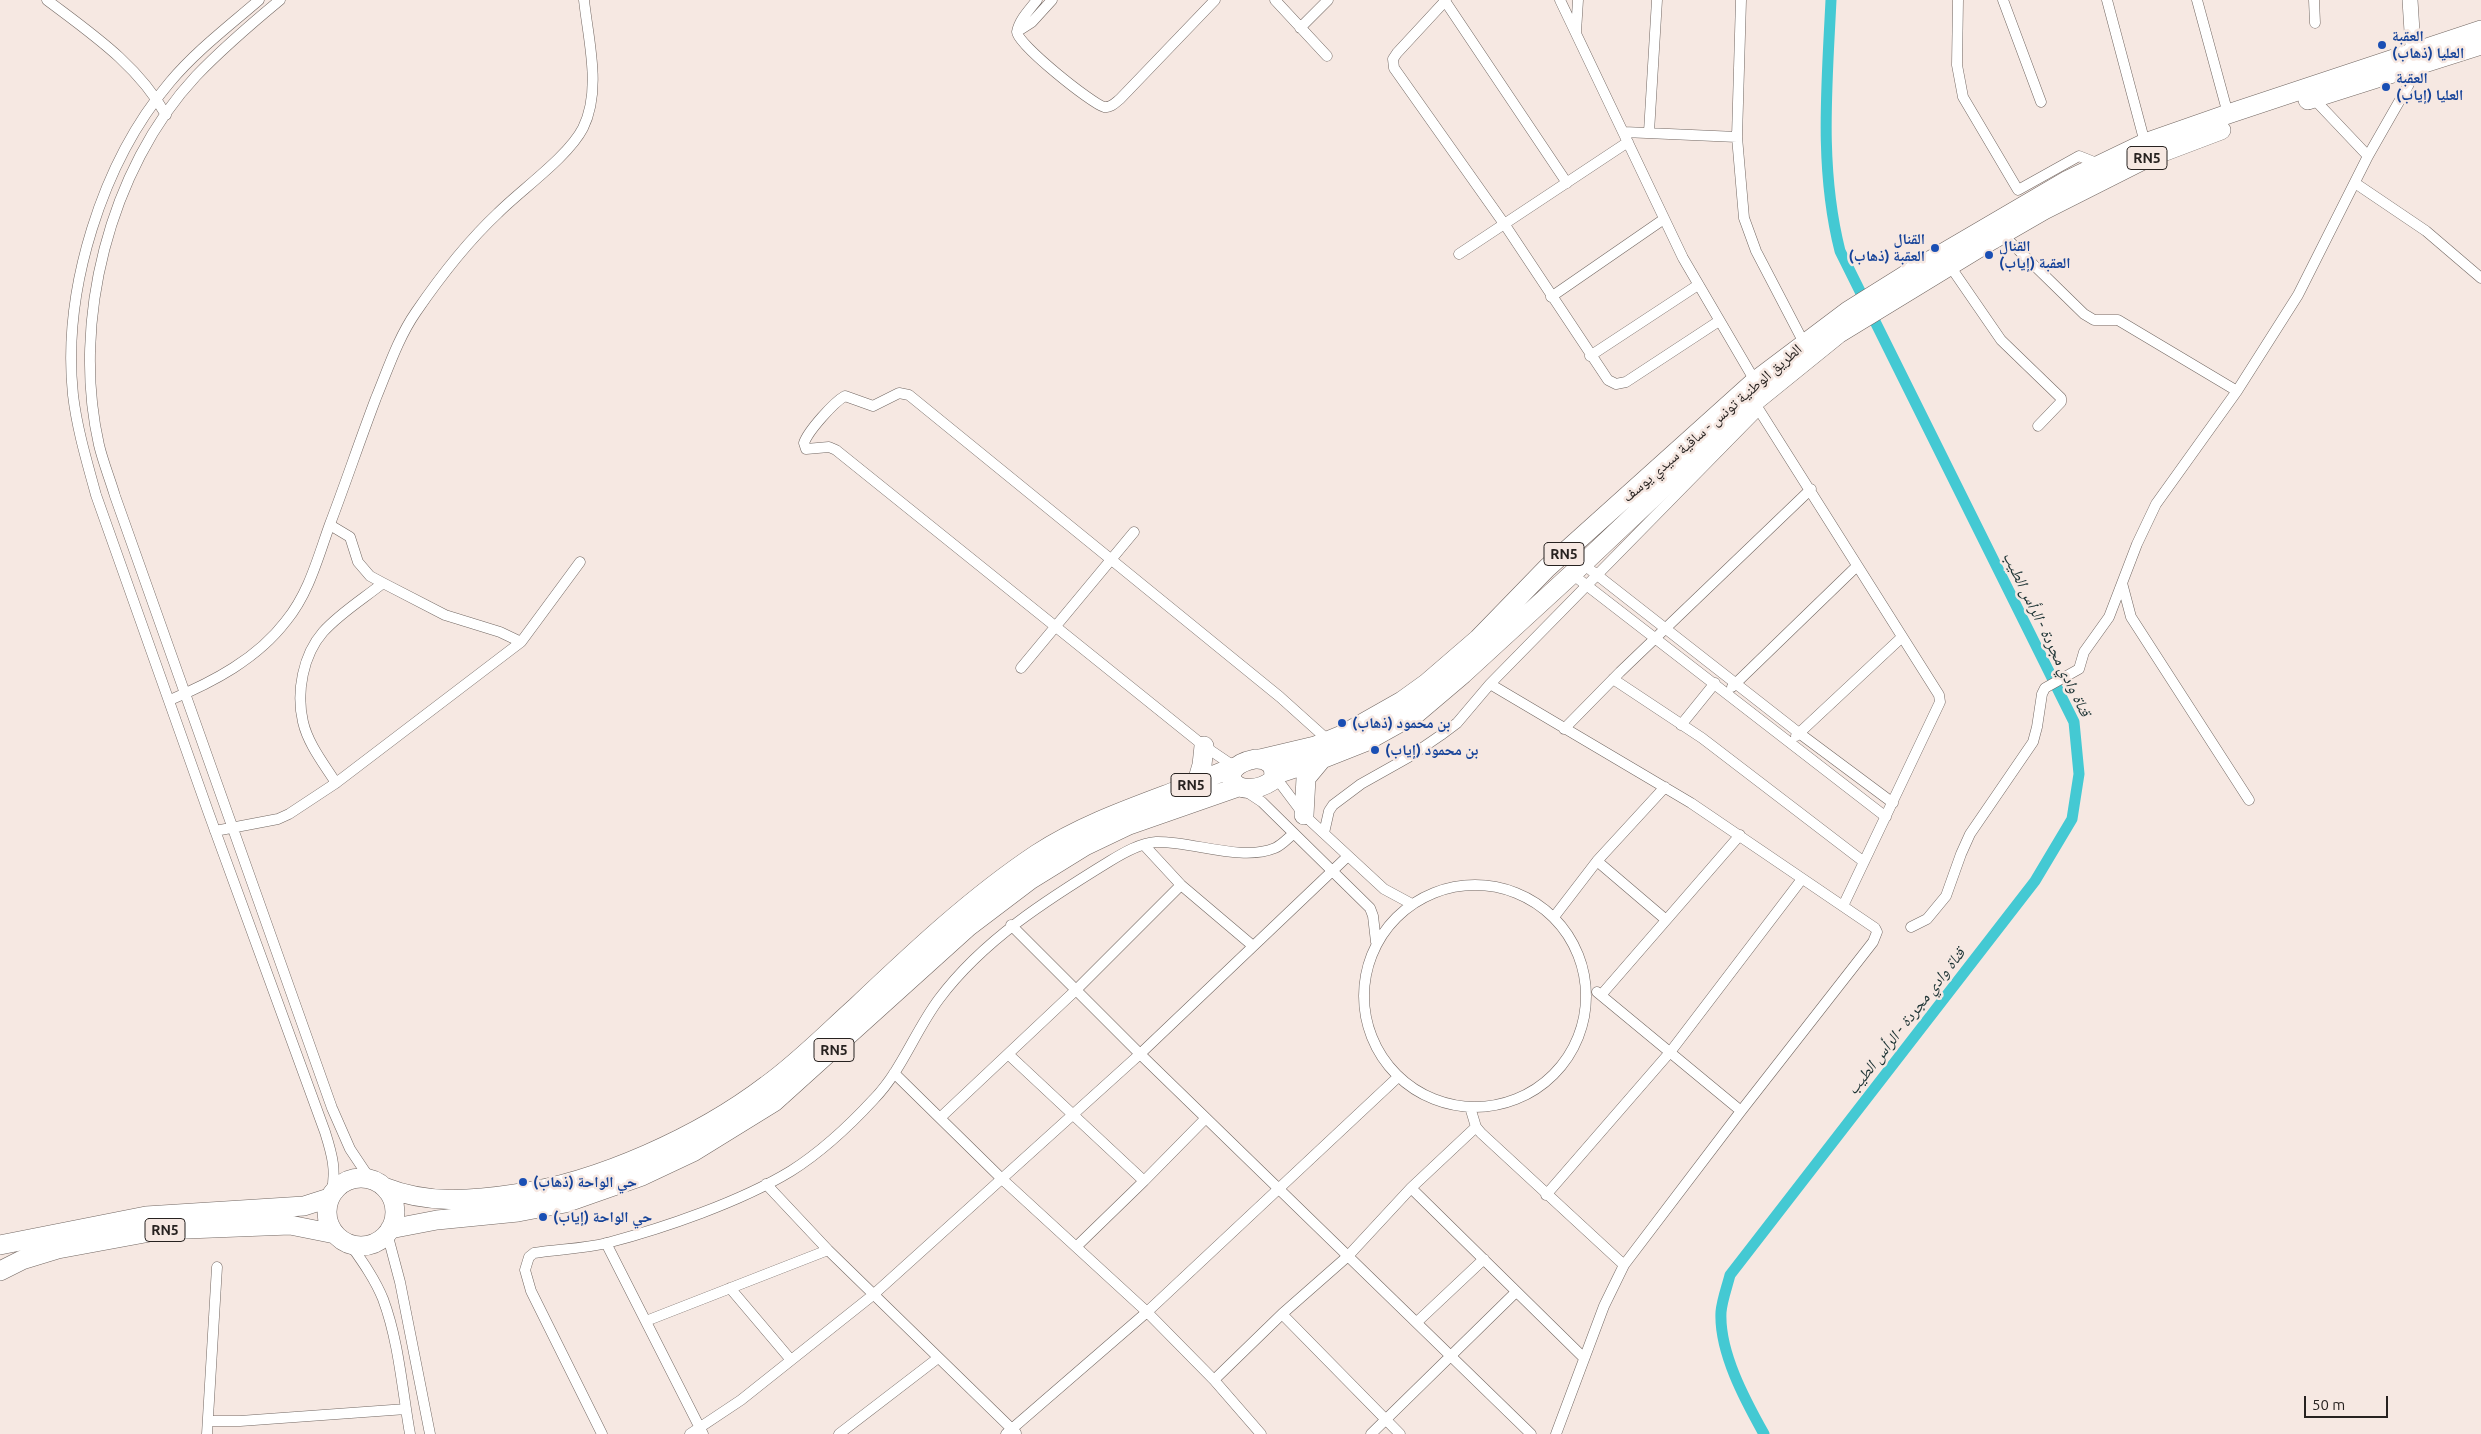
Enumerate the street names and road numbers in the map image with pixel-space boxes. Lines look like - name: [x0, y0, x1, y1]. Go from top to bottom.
- road number: RN5: [2127, 146, 2167, 170]
- street label: الطريق الوطنية تونس - ساقية سيدي يوسف: [1619, 340, 1805, 506]
- road number: RN5: [1544, 542, 1584, 566]
- road number: RN5: [1171, 774, 1211, 796]
- road number: RN5: [814, 1038, 854, 1062]
- road number: RN5: [145, 1218, 185, 1242]

